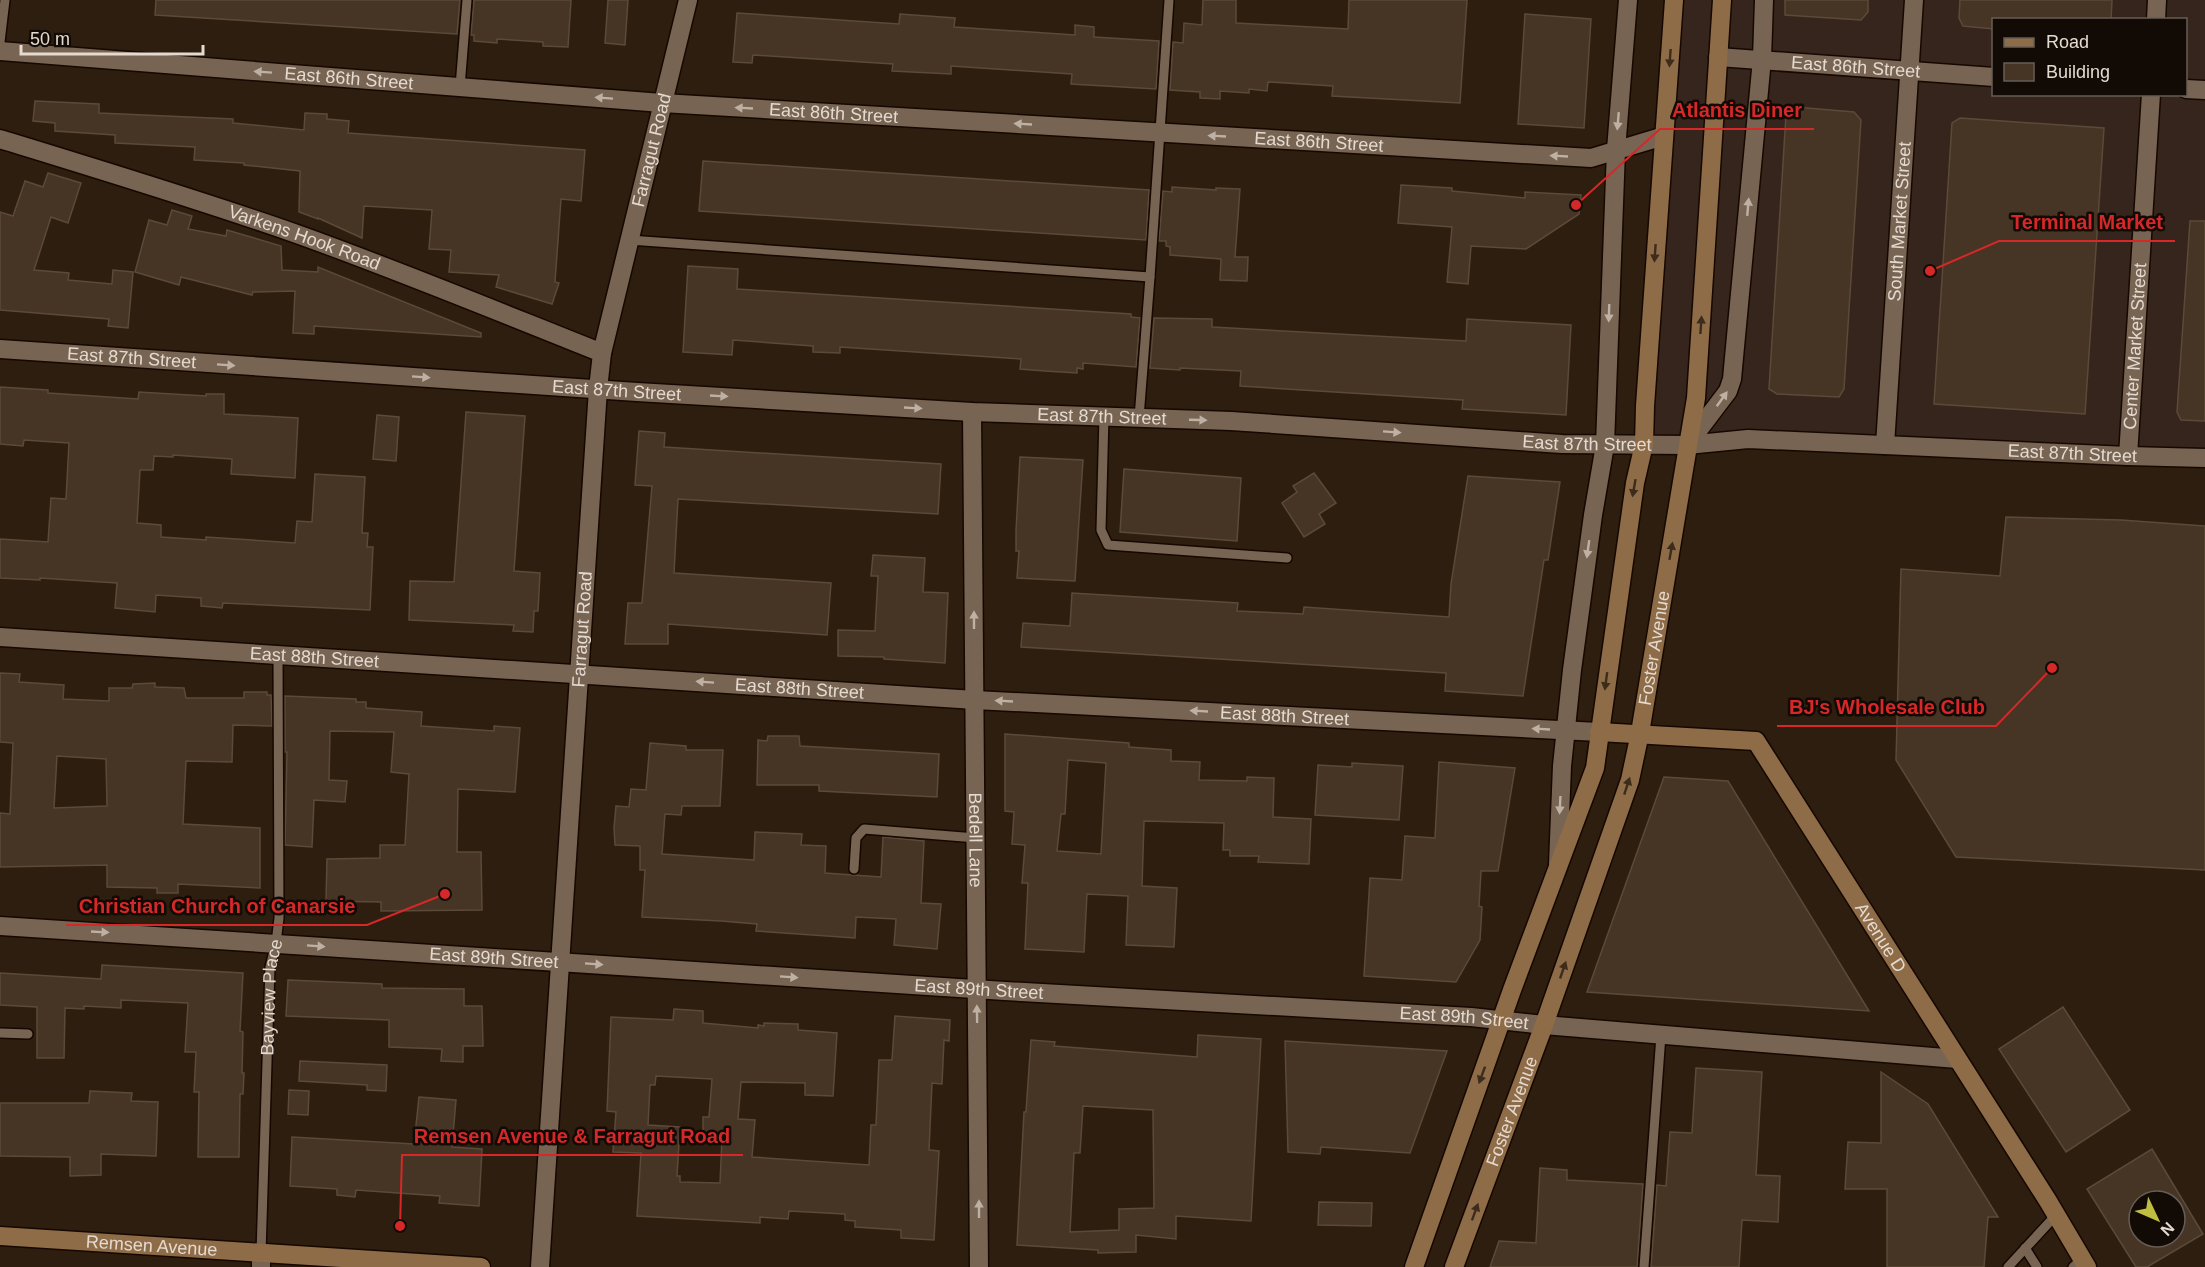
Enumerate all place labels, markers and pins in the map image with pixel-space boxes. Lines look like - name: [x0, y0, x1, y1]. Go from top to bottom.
- callout: Atlantis Diner: [1660, 91, 1814, 129]
- callout: Terminal Market: [1999, 203, 2175, 241]
- callout: BJ's Wholesale Club: [1777, 688, 1996, 726]
- callout: Christian Church of Canarsie: [66, 887, 367, 925]
- callout: Remsen Avenue & Farragut Road: [402, 1117, 743, 1155]

